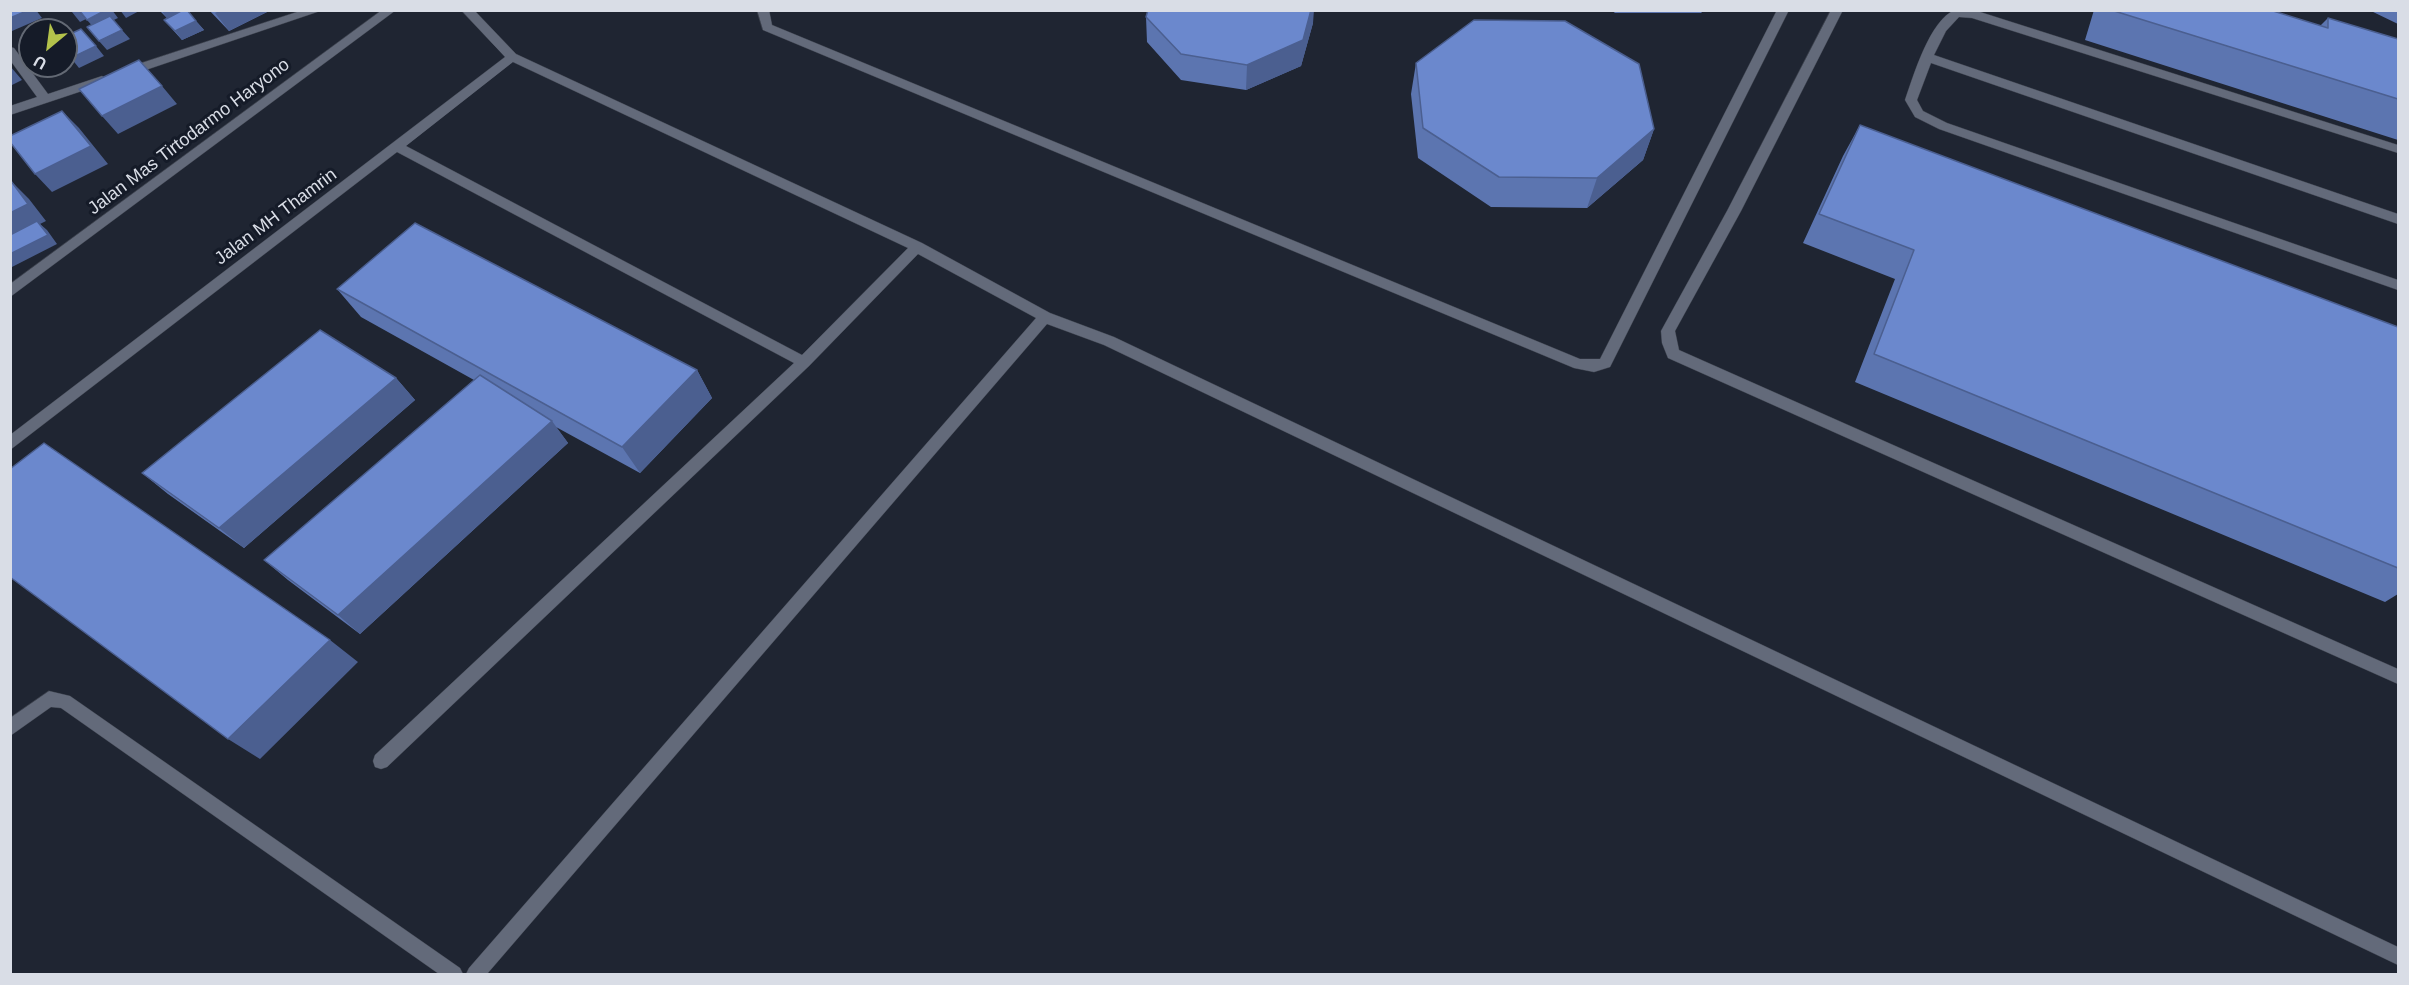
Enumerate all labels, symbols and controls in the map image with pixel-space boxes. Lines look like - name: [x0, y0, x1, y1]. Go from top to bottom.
- north arrow: [18, 18, 78, 78]
- text: U: [31, 52, 49, 73]
- street label: Jalan Mas Tirtodarmo Haryono: [84, 54, 294, 220]
- street label: Jalan MH Thamrin: [211, 164, 341, 270]

